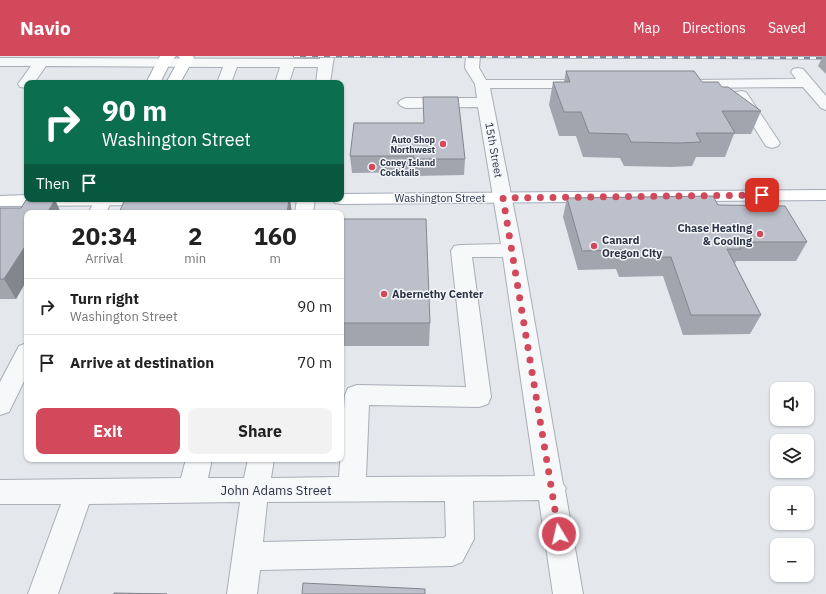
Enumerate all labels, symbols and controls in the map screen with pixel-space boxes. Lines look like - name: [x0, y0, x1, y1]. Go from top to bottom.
- text: Navio: [20, 16, 71, 40]
- text: Map: [633, 19, 660, 37]
- text: Directions: [682, 19, 746, 37]
- text: Saved: [768, 19, 806, 37]
- text: 90 m: [102, 92, 167, 129]
- icon: right: [36, 96, 88, 148]
- street label: 15th Street: [482, 121, 506, 179]
- text: Washington Street: [102, 128, 251, 151]
- place label: Auto Shop Northwest: [391, 134, 436, 155]
- marker: Auto Shop Northwest: [438, 139, 448, 149]
- place label: Coney Island Cocktails: [380, 157, 435, 178]
- marker: Coney Island Cocktails: [367, 162, 377, 172]
- icon: arrive: [78, 172, 100, 194]
- text: Then: [36, 174, 70, 193]
- pin: [745, 178, 779, 212]
- icon: arrive: [751, 184, 773, 206]
- street label: Washington Street: [395, 191, 486, 205]
- text: 20:34: [71, 220, 137, 252]
- text: 2: [188, 220, 202, 252]
- text: 160: [253, 220, 297, 252]
- place label: Chase Heating & Cooling: [677, 221, 753, 248]
- marker: Chase Heating & Cooling: [755, 229, 765, 239]
- place label: Canard Oregon City: [602, 233, 662, 260]
- marker: Canard Oregon City: [589, 241, 599, 251]
- text: Arrival: [85, 250, 123, 267]
- text: min: [184, 250, 206, 267]
- text: m: [269, 250, 281, 267]
- place label: Abernethy Center: [392, 287, 484, 301]
- text: Turn right: [70, 289, 139, 308]
- marker: Abernethy Center: [379, 289, 389, 299]
- icon: right: [36, 296, 58, 318]
- text: 90 m: [297, 297, 332, 316]
- text: Washington Street: [70, 308, 178, 325]
- icon: arrive: [36, 352, 58, 374]
- text: Arrive at destination: [70, 353, 214, 372]
- text: 70 m: [297, 353, 332, 372]
- map controls: [770, 382, 814, 582]
- button: sound: [770, 382, 814, 426]
- button: Exit: [36, 408, 180, 454]
- button: Share: [188, 408, 332, 454]
- button: layers: [770, 434, 814, 478]
- street label: John Adams Street: [221, 482, 331, 499]
- button: +: [770, 486, 814, 530]
- position arrow: [538, 513, 580, 555]
- button: −: [770, 538, 814, 582]

